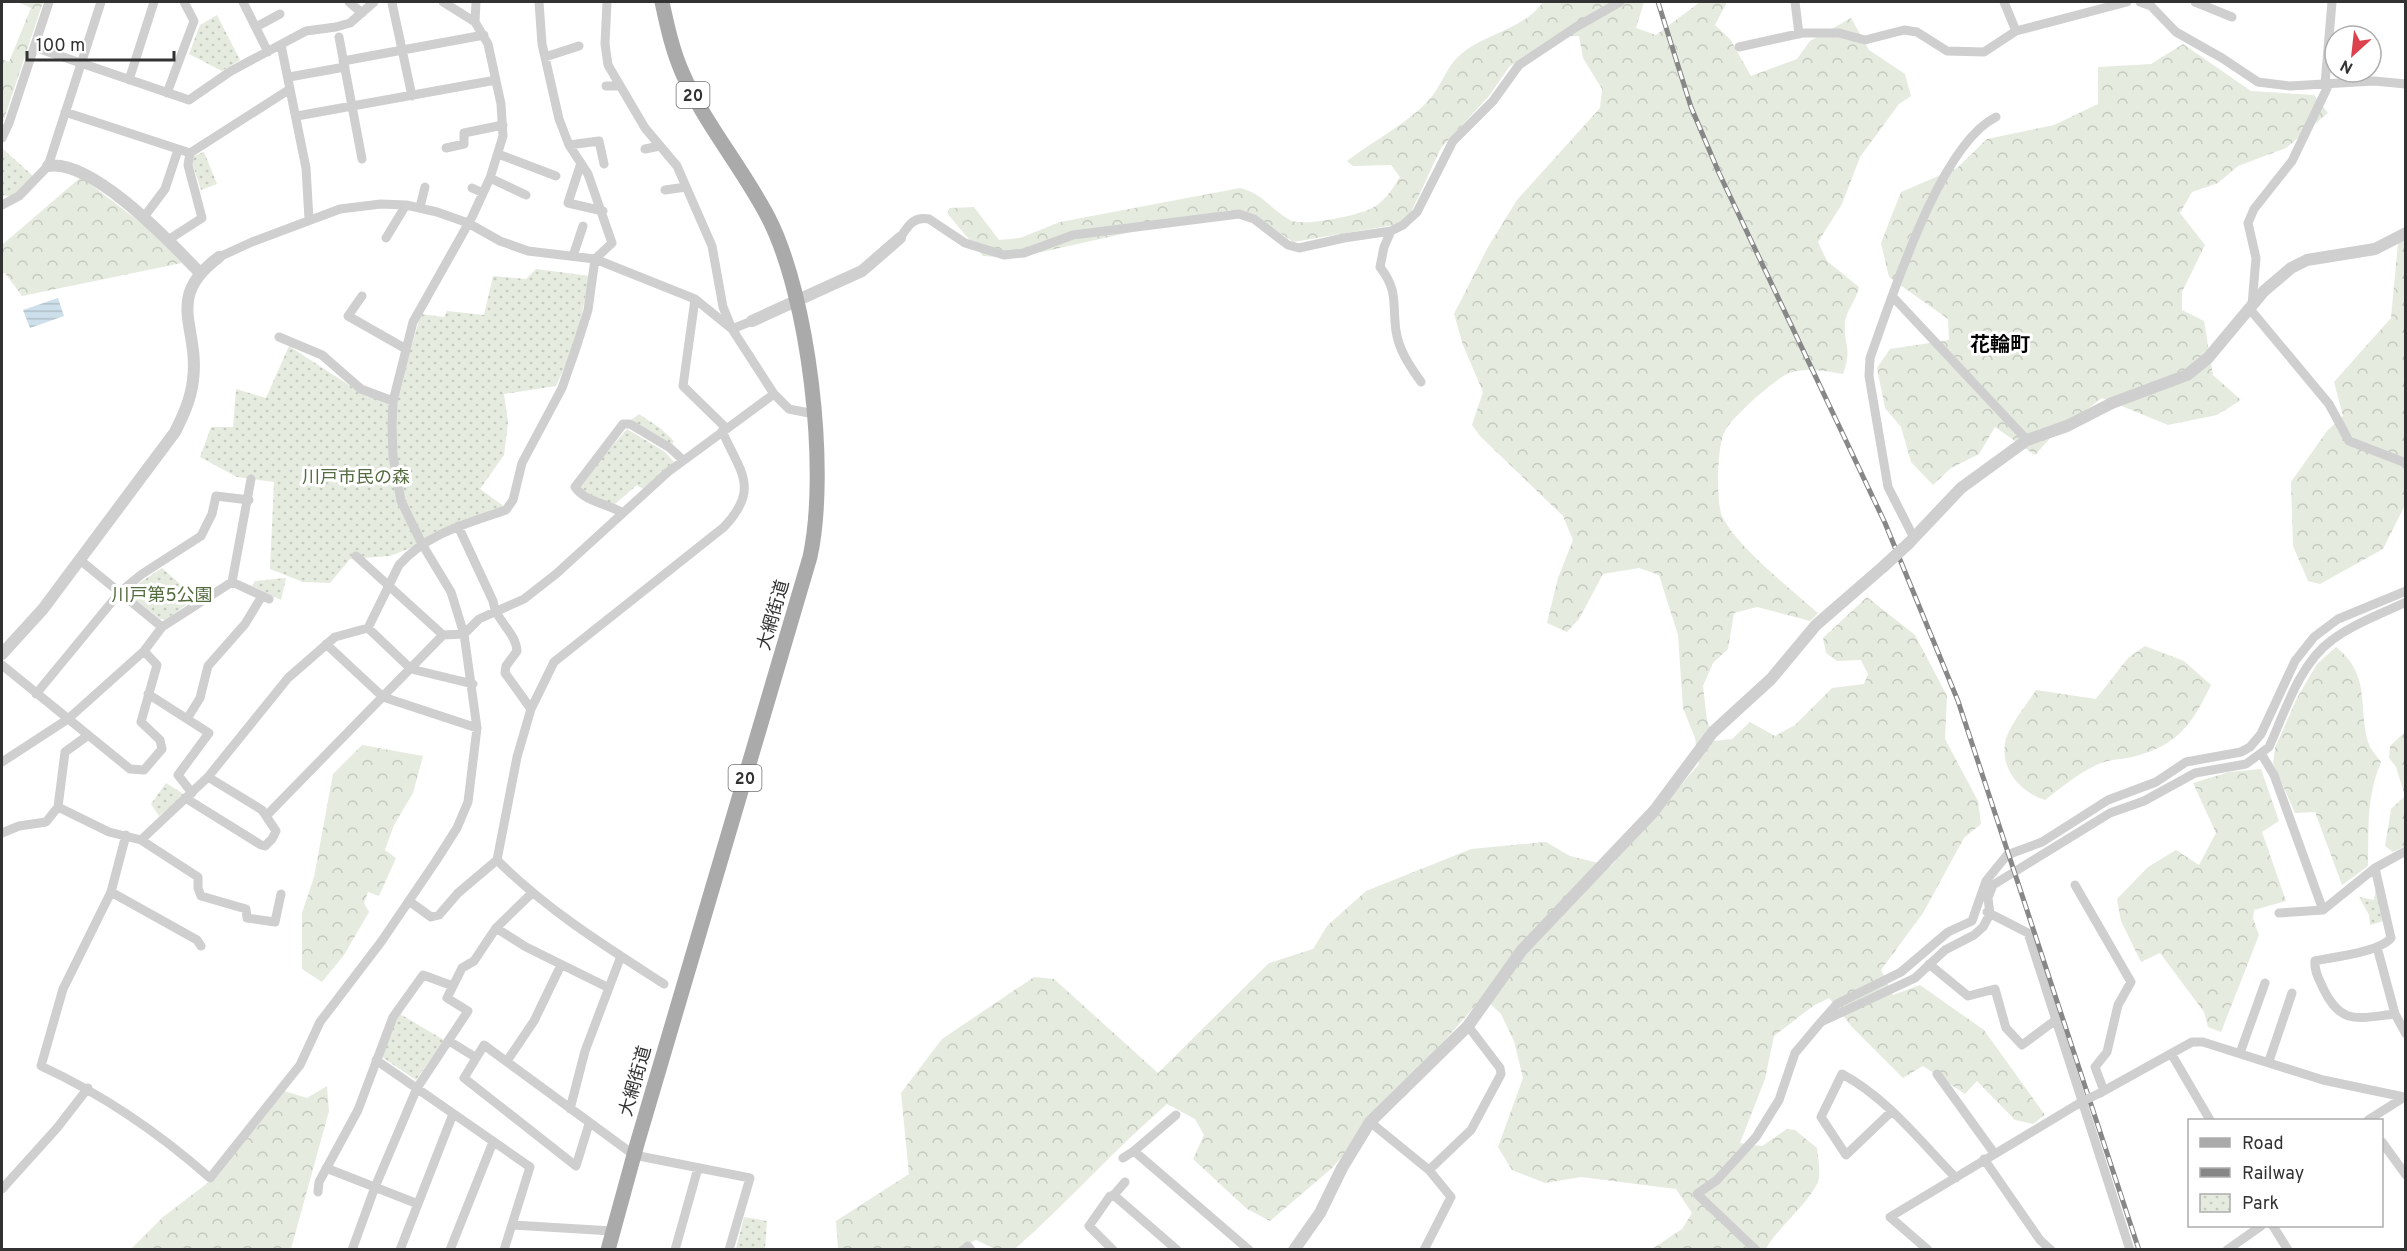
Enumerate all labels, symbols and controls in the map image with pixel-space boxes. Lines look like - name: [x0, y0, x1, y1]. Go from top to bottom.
- scale bar: [27, 24, 174, 62]
- north arrow: [2323, 24, 2383, 84]
- text: 100 m: [36, 35, 85, 58]
- text: N: [2337, 54, 2357, 77]
- road number: 20: [676, 82, 710, 108]
- district label: 花輪町: [1970, 333, 2030, 359]
- park label: 川戸市民の森: [302, 467, 410, 490]
- street label: 大網街道: [753, 578, 795, 653]
- park label: 川戸第5公園: [111, 585, 213, 608]
- road number: 20: [728, 765, 762, 791]
- street label: 大網街道: [615, 1044, 657, 1119]
- legend: [2188, 1119, 2383, 1227]
- text: Road: [2242, 1133, 2284, 1156]
- text: Railway: [2242, 1163, 2304, 1186]
- text: Park: [2242, 1193, 2279, 1216]

